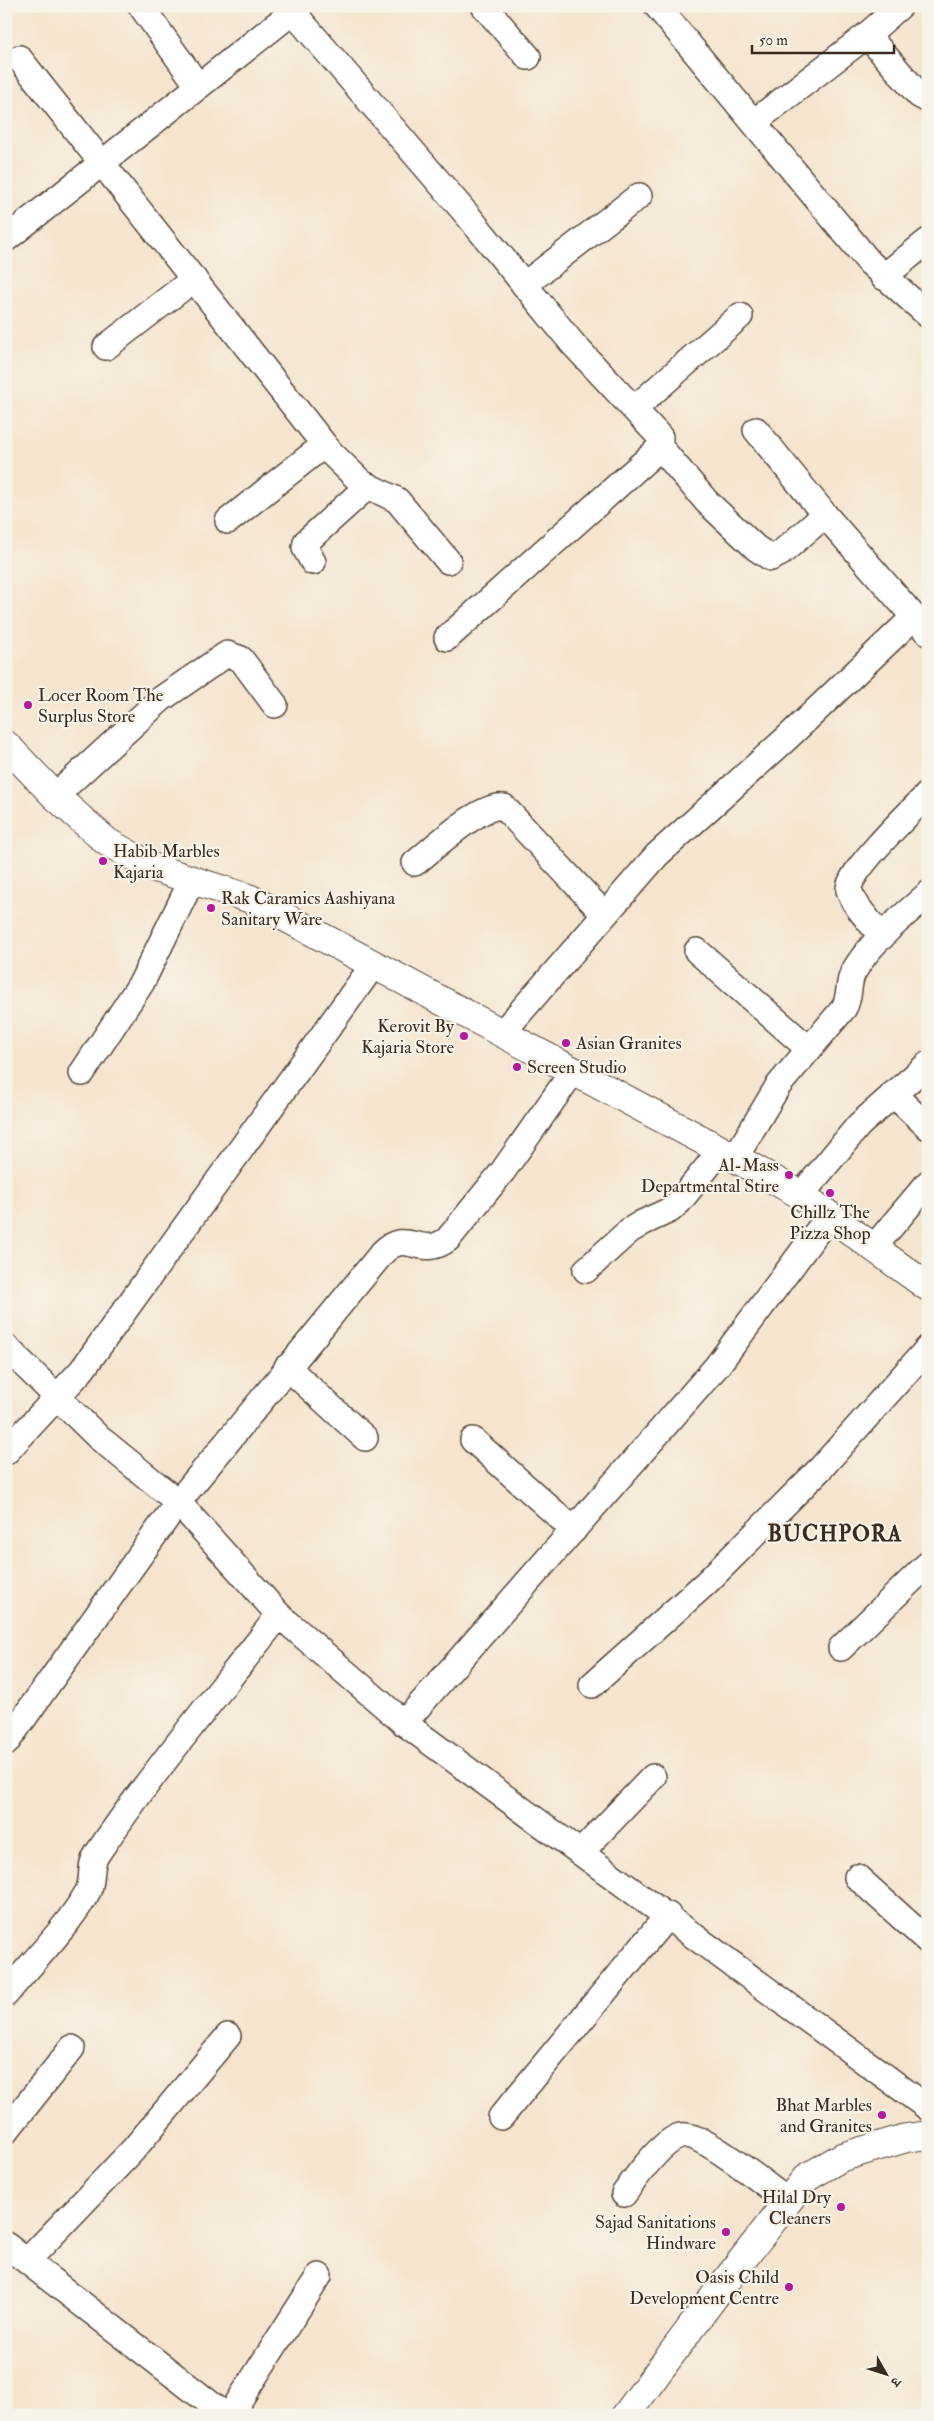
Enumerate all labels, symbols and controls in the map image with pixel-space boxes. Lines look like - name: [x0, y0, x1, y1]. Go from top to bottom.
- scale bar: [752, 22, 894, 54]
- text: 50 m: [759, 31, 788, 50]
- place label: Locer Room The Surplus Store: [38, 684, 164, 728]
- marker: Locer Room The Surplus Store: [22, 699, 34, 711]
- place label: Habib Marbles Kajaria: [113, 840, 220, 884]
- marker: Habib Marbles Kajaria: [97, 855, 109, 867]
- place label: Rak Caramics Aashiyana Sanitary Ware: [221, 887, 396, 931]
- marker: Rak Caramics Aashiyana Sanitary Ware: [205, 902, 217, 914]
- place label: Kerovit By Kajaria Store: [361, 1015, 455, 1059]
- marker: Kerovit By Kajaria Store: [458, 1030, 470, 1042]
- place label: Asian Granites: [575, 1032, 682, 1055]
- marker: Asian Granites: [560, 1037, 572, 1049]
- place label: Screen Studio: [527, 1056, 627, 1079]
- marker: Screen Studio: [511, 1061, 523, 1073]
- place label: Al-Mass Departmental Stire: [641, 1154, 779, 1198]
- marker: Al-Mass Departmental Stire: [783, 1169, 795, 1181]
- marker: Chillz The Pizza Shop: [824, 1187, 836, 1199]
- place label: Chillz The Pizza Shop: [789, 1201, 871, 1245]
- district label: BUCHPORA: [768, 1520, 902, 1548]
- place label: Bhat Marbles and Granites: [775, 2094, 872, 2138]
- marker: Bhat Marbles and Granites: [876, 2109, 888, 2121]
- place label: Hilal Dry Cleaners: [762, 2186, 832, 2230]
- marker: Hilal Dry Cleaners: [835, 2201, 847, 2213]
- place label: Sajad Sanitations Hindware: [595, 2211, 716, 2255]
- marker: Sajad Sanitations Hindware: [720, 2226, 732, 2238]
- place label: Oasis Child Development Centre: [629, 2266, 779, 2310]
- marker: Oasis Child Development Centre: [783, 2281, 795, 2293]
- north arrow: [862, 2348, 912, 2398]
- text: उ: [886, 2373, 905, 2391]

